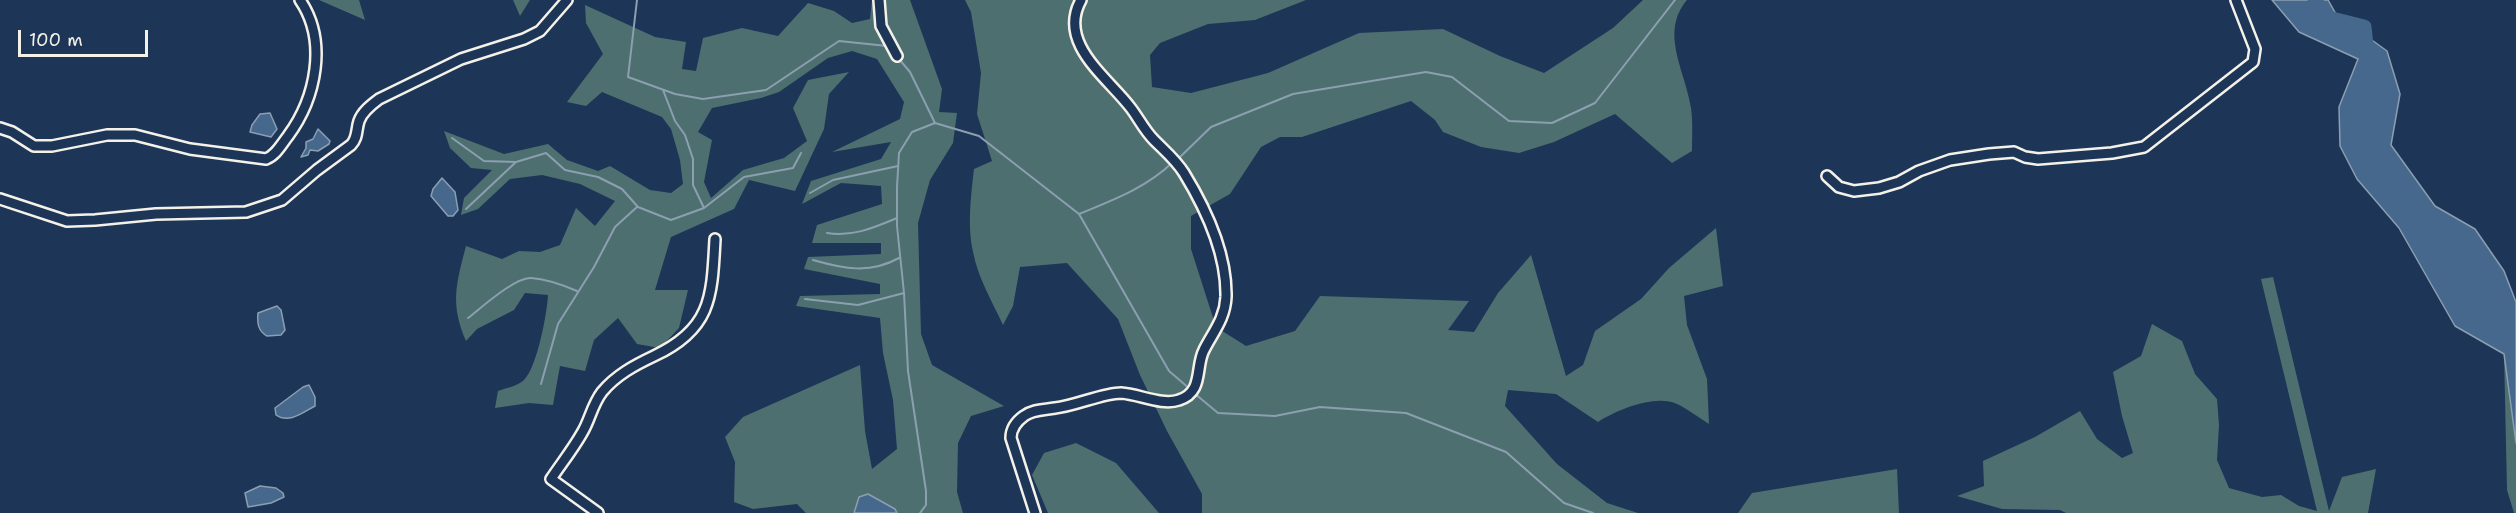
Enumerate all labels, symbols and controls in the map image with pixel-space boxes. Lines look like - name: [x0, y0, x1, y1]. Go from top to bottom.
- scale bar: [21, 18, 152, 56]
- text: 100 m: [29, 28, 83, 52]

